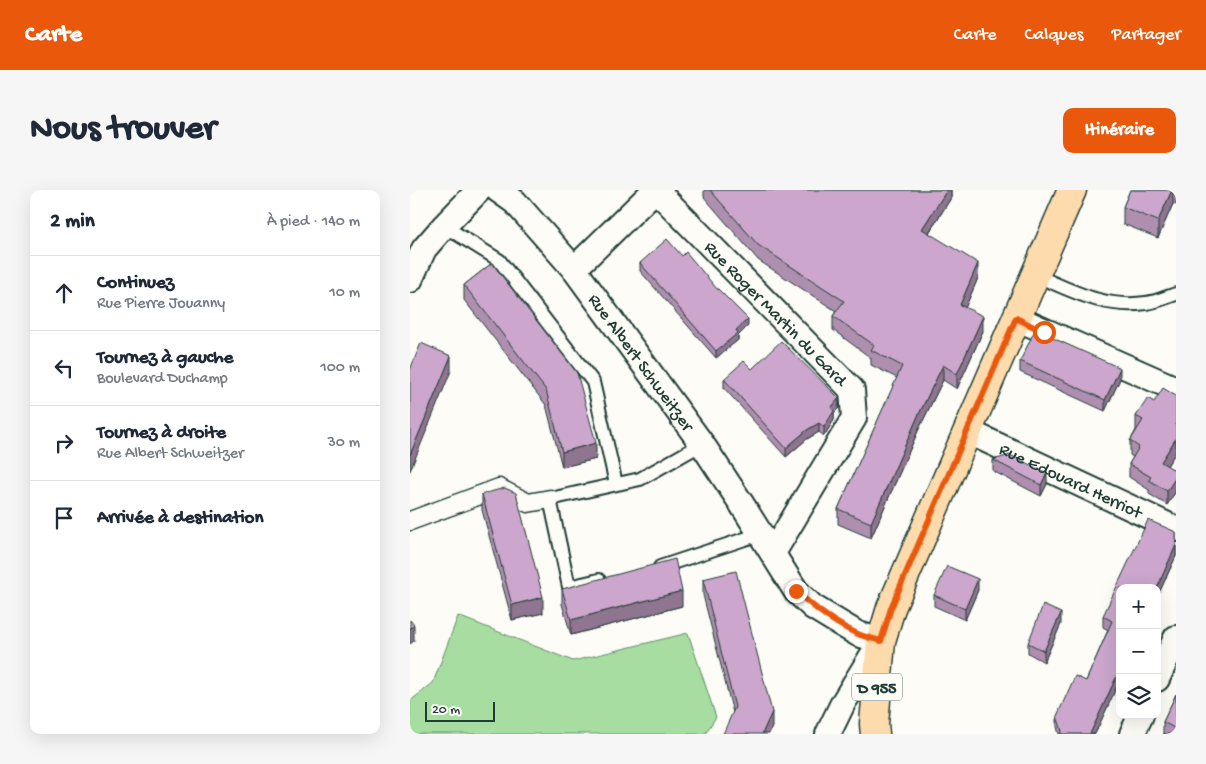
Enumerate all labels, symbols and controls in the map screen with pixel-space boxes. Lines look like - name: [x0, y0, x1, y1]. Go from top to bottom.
- text: Carte: [25, 21, 82, 50]
- text: Carte: [954, 25, 997, 46]
- text: Calques: [1025, 25, 1083, 46]
- text: Partager: [1111, 25, 1181, 46]
- button: Itinéraire: [1063, 108, 1176, 153]
- text: Nous trouver: [30, 110, 216, 151]
- text: 2 min: [50, 210, 95, 235]
- text: À pied · 140 m: [267, 213, 360, 232]
- street label: Rue Roger Martin du Gard: [699, 238, 851, 393]
- text: Continuez: [97, 272, 174, 295]
- icon: ahead: [50, 279, 78, 307]
- text: 10 m: [329, 284, 360, 303]
- street label: Rue Albert Schweitzer: [583, 290, 698, 437]
- text: Rue Pierre Jouanny: [97, 295, 225, 314]
- route start: [1033, 321, 1056, 344]
- text: Tournez à gauche: [97, 347, 233, 370]
- icon: left: [50, 354, 78, 382]
- text: 100 m: [320, 359, 360, 378]
- text: Boulevard Duchamp: [97, 370, 228, 389]
- text: Tournez à droite: [97, 422, 226, 445]
- icon: right: [50, 429, 78, 457]
- text: 30 m: [327, 434, 360, 453]
- street label: Rue Edouard Herriot: [995, 440, 1146, 525]
- text: Rue Albert Schweitzer: [97, 445, 244, 464]
- icon: arrive: [50, 504, 78, 532]
- text: Arrivée à destination: [97, 507, 263, 530]
- route end: [785, 580, 808, 603]
- map controls: [1116, 584, 1161, 719]
- button: +: [1116, 584, 1161, 629]
- button: −: [1116, 629, 1161, 674]
- road number: D 955: [852, 674, 902, 701]
- button: layers: [1116, 674, 1161, 719]
- scale bar: [425, 699, 495, 722]
- text: 20 m: [432, 702, 460, 719]

